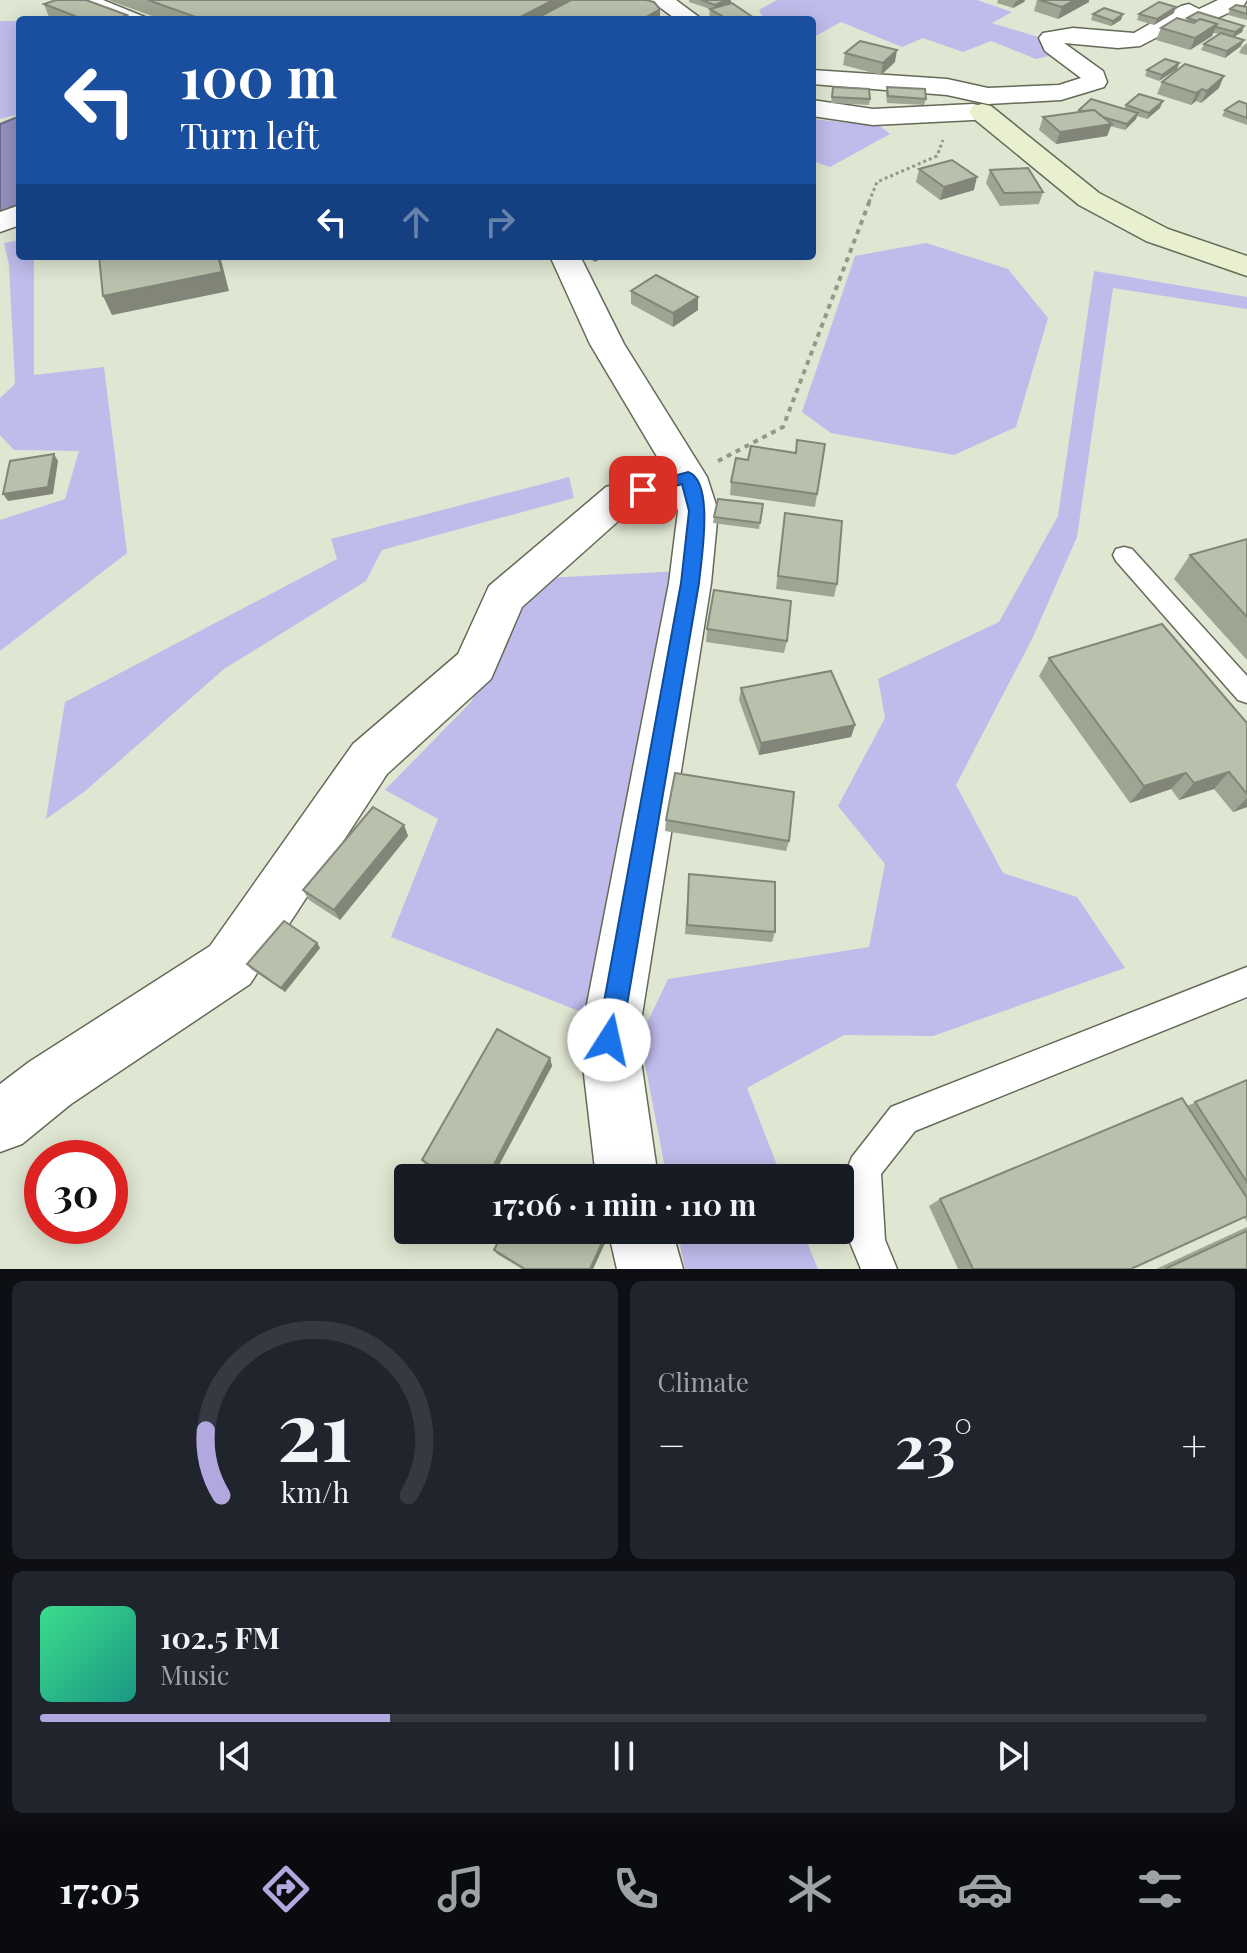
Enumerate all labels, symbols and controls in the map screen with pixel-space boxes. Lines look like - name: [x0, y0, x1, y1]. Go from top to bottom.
- text: 100 m: [180, 38, 337, 113]
- icon: left: [48, 48, 152, 152]
- text: Turn left: [180, 110, 319, 158]
- icon: left: [310, 200, 354, 244]
- icon: ahead: [394, 200, 438, 244]
- icon: right: [478, 200, 522, 244]
- pin: [609, 456, 677, 524]
- icon: arrive: [621, 468, 665, 512]
- position arrow: [567, 998, 651, 1082]
- speed limit sign: 30: [24, 1140, 128, 1244]
- text: 17:06 · 1 min · 110 m: [492, 1184, 756, 1224]
- text: Climate: [658, 1364, 749, 1399]
- text: 21: [277, 1372, 352, 1483]
- text: 23°: [895, 1404, 972, 1484]
- text: −: [658, 1414, 686, 1473]
- text: +: [1181, 1414, 1207, 1473]
- text: km/h: [280, 1472, 349, 1510]
- text: 102.5 FM: [160, 1617, 280, 1657]
- text: Music: [160, 1657, 229, 1692]
- icon: previous: [213, 1734, 257, 1778]
- icon: pause: [602, 1734, 646, 1778]
- icon: next: [991, 1734, 1035, 1778]
- icon: directions: [258, 1861, 314, 1917]
- icon: music: [433, 1861, 489, 1917]
- icon: phone: [608, 1861, 664, 1917]
- icon: climate: [782, 1861, 838, 1917]
- icon: car: [957, 1861, 1013, 1917]
- icon: filters: [1132, 1861, 1188, 1917]
- text: 17:05: [59, 1865, 140, 1913]

